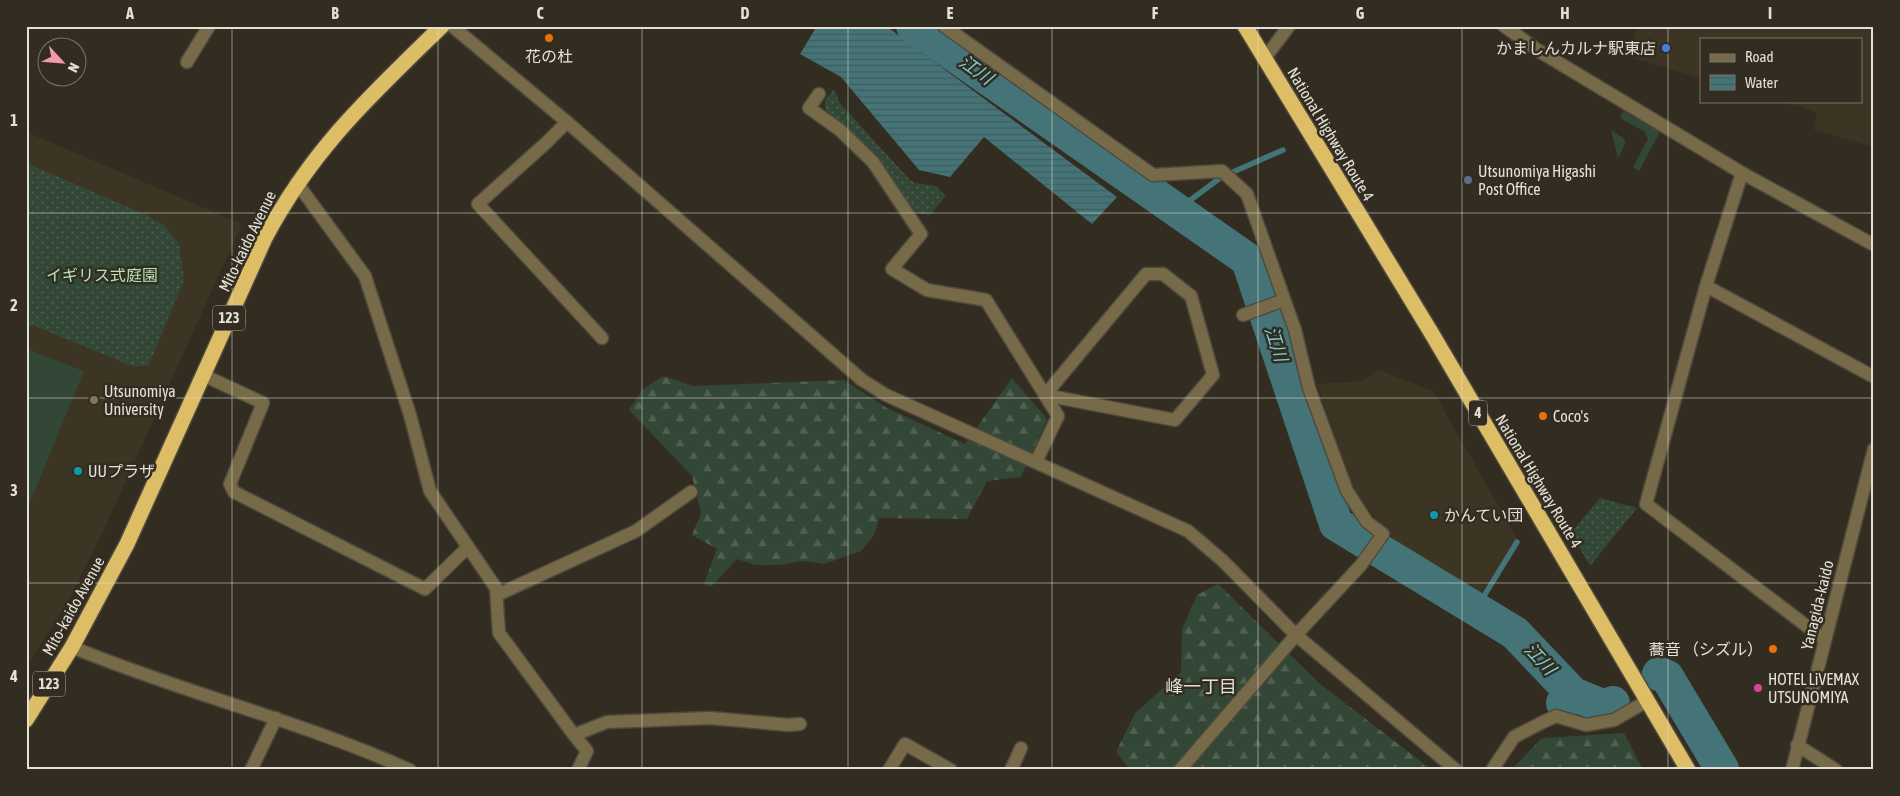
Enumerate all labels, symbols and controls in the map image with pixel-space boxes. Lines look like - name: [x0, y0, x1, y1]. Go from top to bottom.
- text: A: [125, 4, 134, 22]
- text: B: [331, 4, 339, 22]
- text: C: [536, 4, 544, 22]
- text: D: [741, 4, 750, 22]
- text: E: [947, 4, 954, 22]
- text: F: [1152, 4, 1159, 22]
- text: G: [1356, 4, 1365, 22]
- text: H: [1560, 4, 1570, 22]
- text: I: [1768, 4, 1772, 22]
- marker: 花の杜: [543, 32, 555, 44]
- north arrow: [38, 38, 88, 88]
- legend: [1700, 38, 1862, 102]
- place label: かましんカルナ駅東店: [1496, 39, 1656, 57]
- marker: かましんカルナ駅東店: [1660, 42, 1672, 54]
- place label: 花の杜: [525, 47, 573, 65]
- text: Road: [1745, 48, 1774, 65]
- water label: 江川: [956, 51, 999, 90]
- text: N: [65, 60, 83, 75]
- street label: National Highway Route 4: [1283, 64, 1378, 204]
- text: Water: [1745, 74, 1778, 91]
- text: 1: [10, 111, 18, 129]
- place label: Utsunomiya Higashi Post Office: [1478, 162, 1596, 198]
- marker: Utsunomiya Higashi Post Office: [1462, 174, 1474, 186]
- street label: Mito-kaido Avenue: [215, 188, 279, 294]
- park label: イギリス式庭園: [46, 266, 158, 284]
- text: 2: [10, 296, 18, 314]
- road number: 123: [213, 306, 245, 330]
- water label: 江川: [1261, 323, 1293, 366]
- place label: Utsunomiya University: [104, 382, 176, 419]
- marker: Utsunomiya University: [88, 394, 100, 406]
- road number: 4: [1469, 400, 1487, 426]
- place label: Coco's: [1553, 407, 1589, 425]
- marker: Coco's: [1537, 410, 1549, 422]
- street label: National Highway Route 4: [1491, 411, 1586, 551]
- place label: UUプラザ: [88, 462, 155, 480]
- marker: UUプラザ: [72, 465, 84, 477]
- text: 3: [10, 481, 18, 499]
- place label: かんてい団: [1444, 506, 1523, 524]
- marker: かんてい団: [1428, 509, 1440, 521]
- street label: Mito-kaido Avenue: [38, 553, 108, 659]
- street label: Yanagida-kaido: [1797, 558, 1838, 652]
- water label: 江川: [1520, 638, 1562, 680]
- place label: 蕎音 （シズル）: [1649, 640, 1763, 658]
- marker: 蕎音 （シズル）: [1767, 643, 1779, 655]
- text: 4: [9, 667, 18, 685]
- place label: HOTEL LiVEMAX UTSUNOMIYA: [1768, 670, 1860, 706]
- road number: 123: [33, 672, 65, 696]
- district label: 峰一丁目: [1165, 676, 1237, 697]
- marker: HOTEL LiVEMAX UTSUNOMIYA: [1752, 682, 1764, 694]

